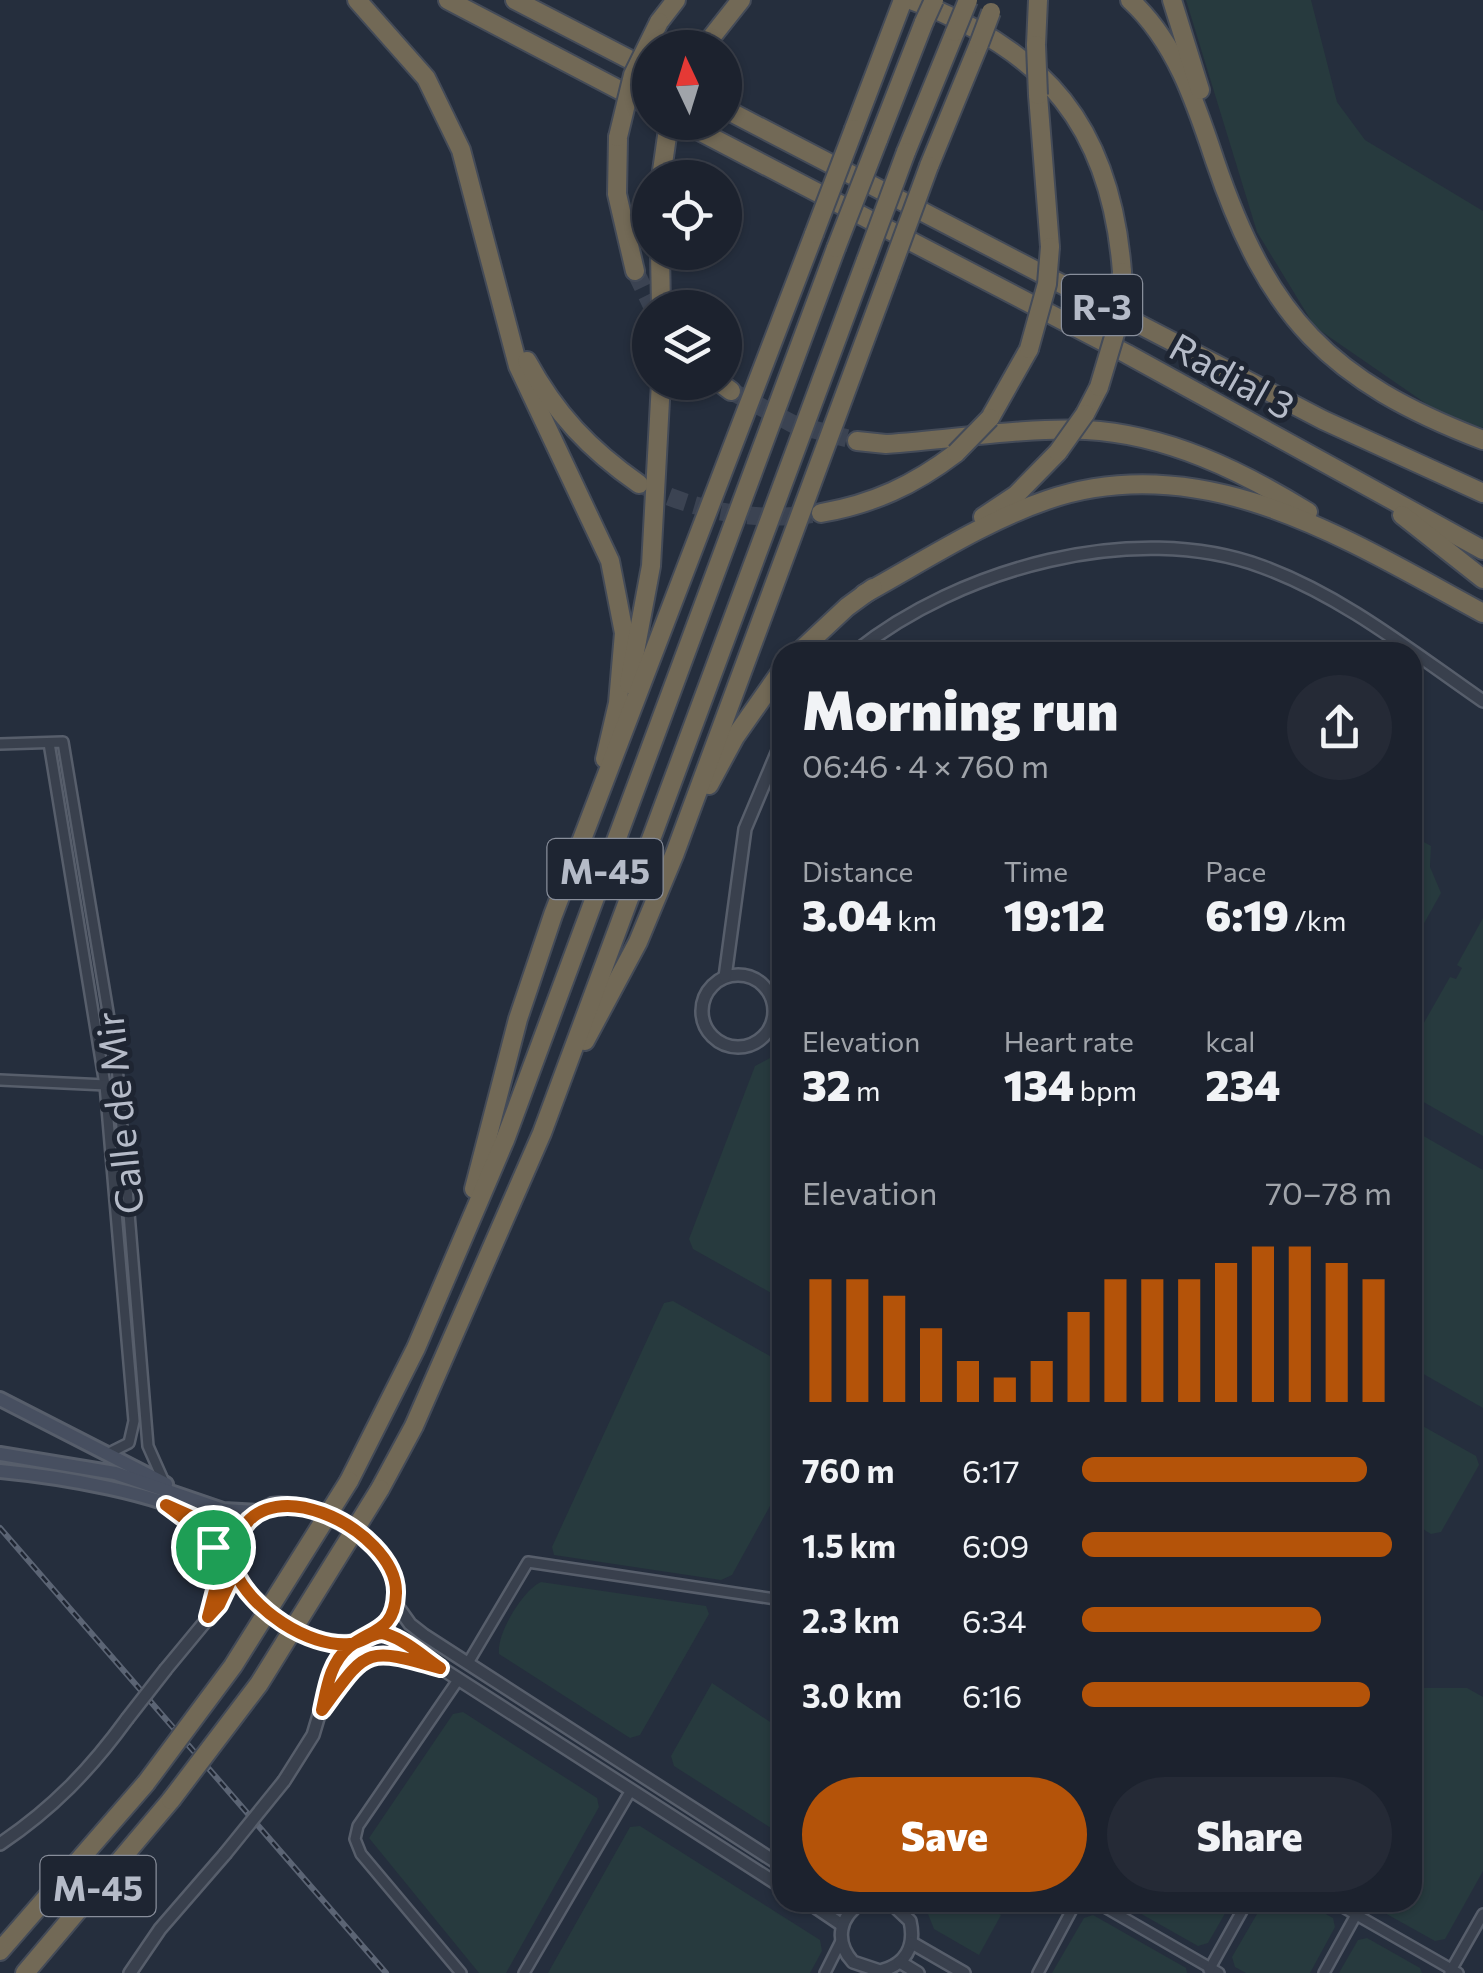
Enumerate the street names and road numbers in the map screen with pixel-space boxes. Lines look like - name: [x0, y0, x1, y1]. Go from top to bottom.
- road number: R-3: [1062, 275, 1142, 335]
- street label: Radial 3: [1162, 322, 1304, 428]
- road number: M-45: [548, 839, 662, 899]
- street label: Calle de Mir: [84, 1010, 152, 1216]
- road number: M-45: [41, 1856, 156, 1916]

